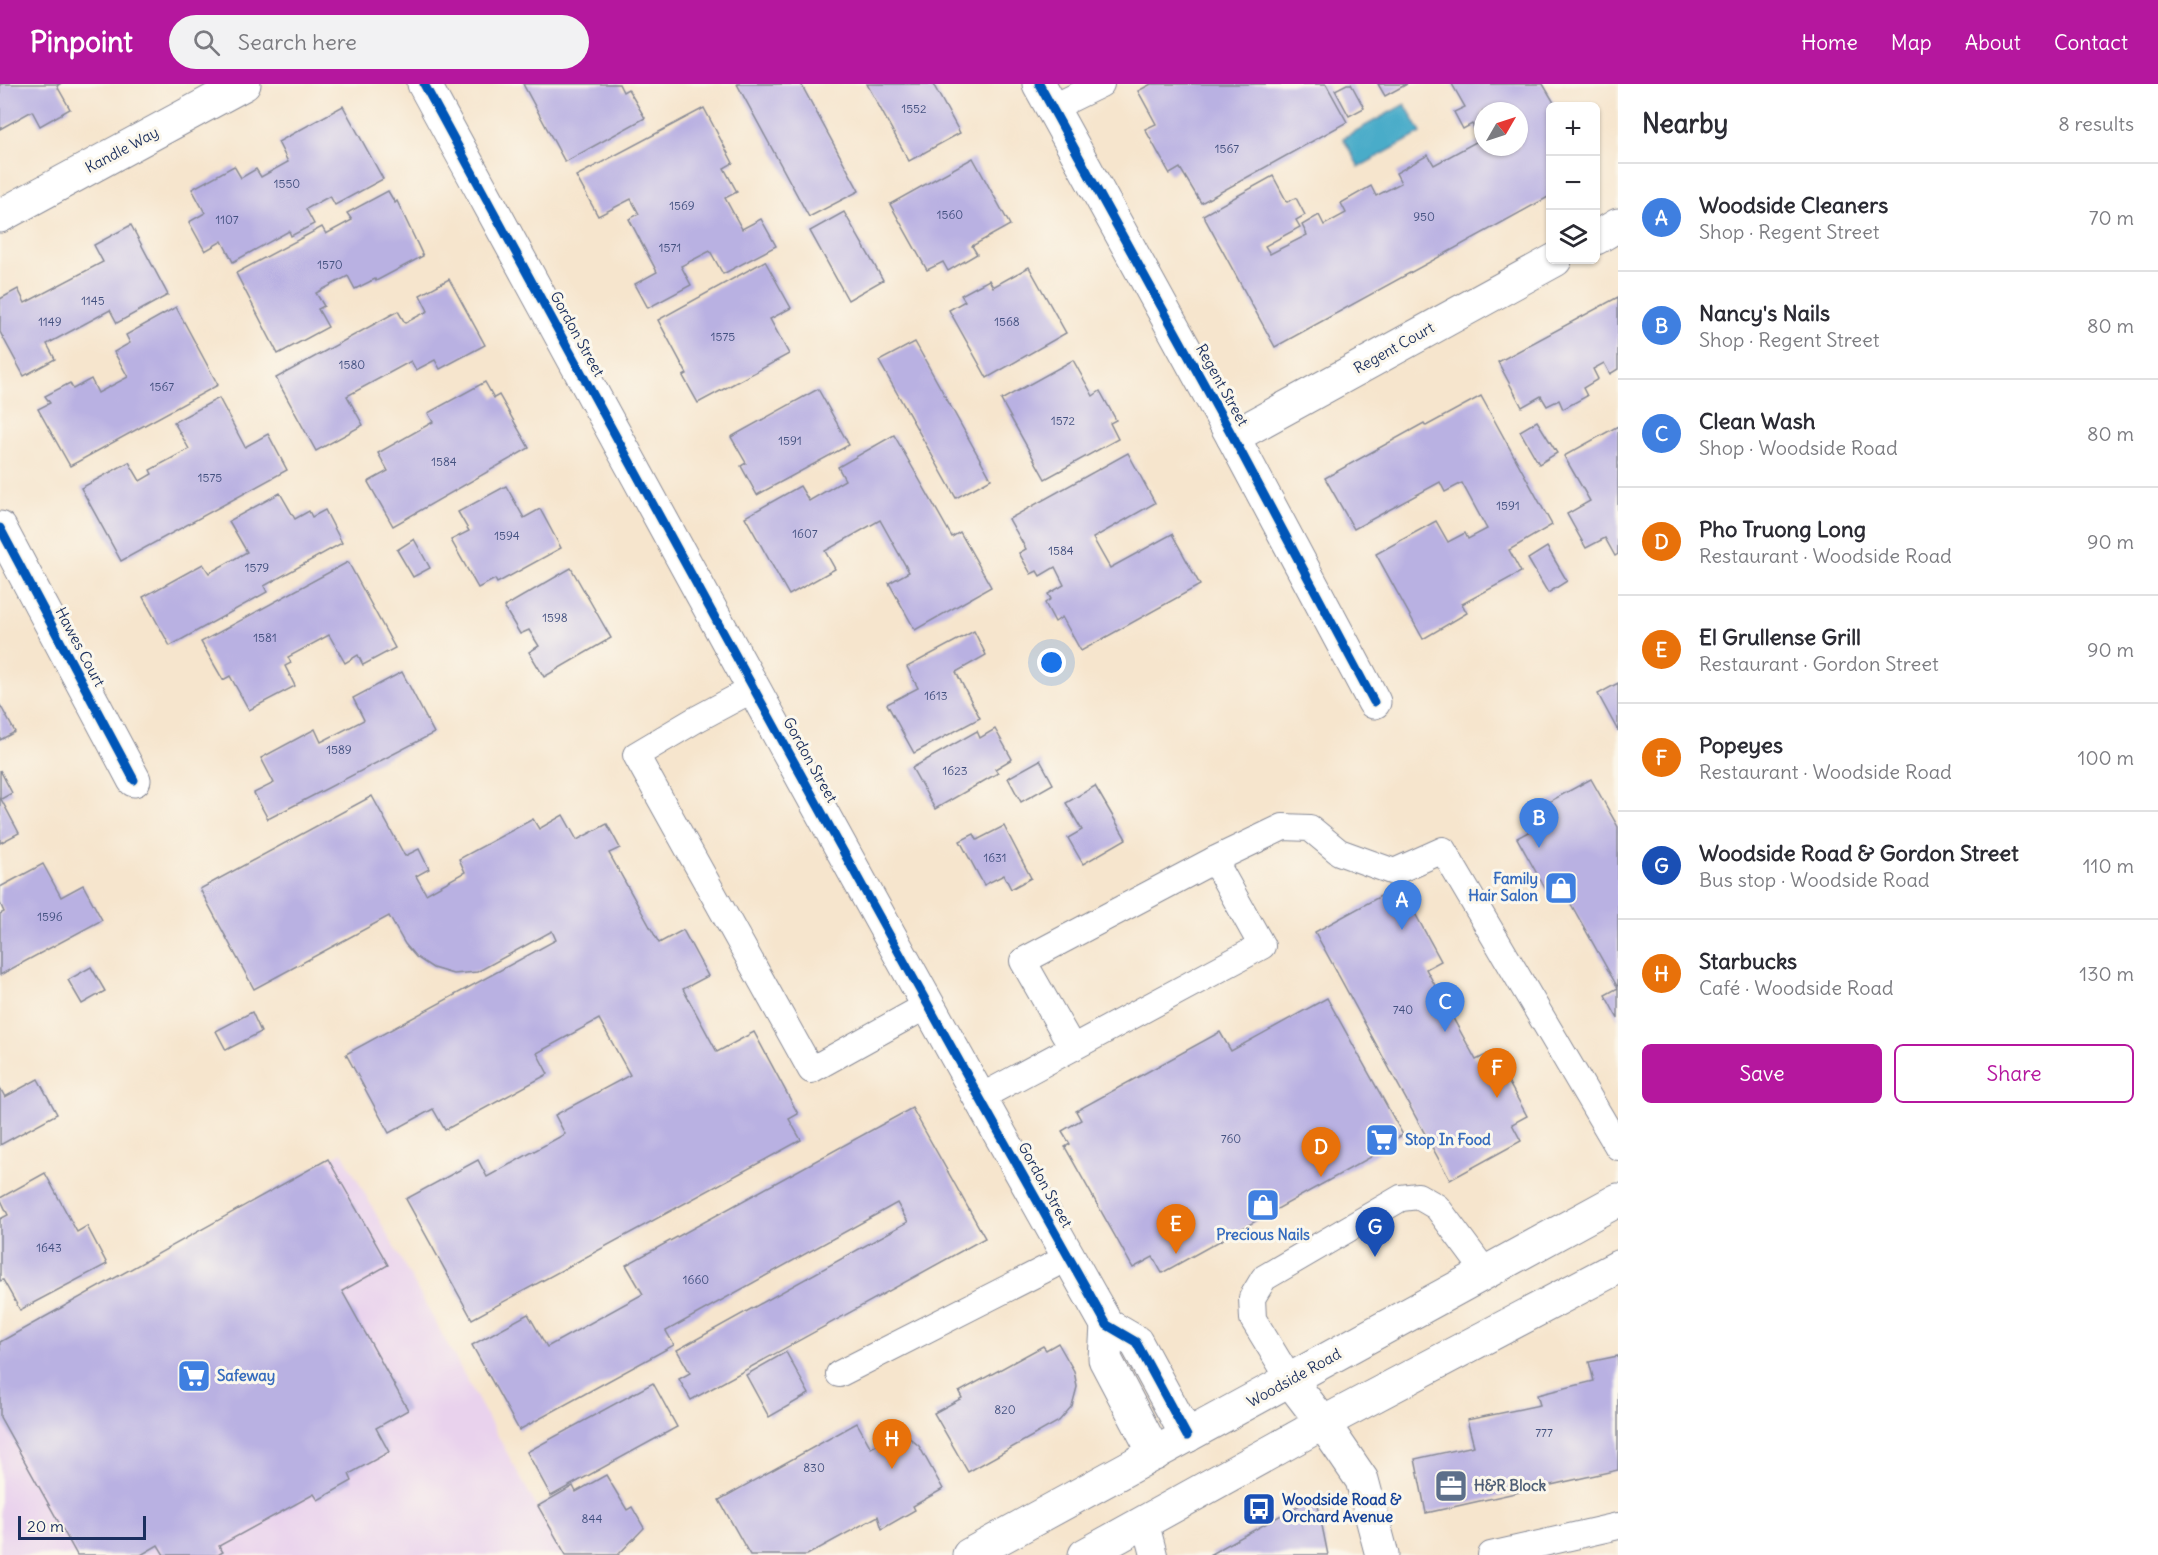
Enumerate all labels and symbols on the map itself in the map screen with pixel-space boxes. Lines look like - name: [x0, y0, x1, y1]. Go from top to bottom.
- house number: 1552: [901, 101, 927, 116]
- north arrow: [1474, 102, 1528, 156]
- street label: Kandle Way: [82, 122, 162, 177]
- house number: 1567: [1215, 141, 1239, 156]
- house number: 1550: [274, 176, 300, 191]
- house number: 1569: [669, 198, 695, 213]
- house number: 1560: [937, 207, 963, 222]
- house number: 950: [1413, 209, 1435, 224]
- house number: 1107: [215, 212, 239, 227]
- house number: 1571: [659, 240, 681, 255]
- house number: 1570: [317, 257, 343, 272]
- street label: Gordon Street: [546, 288, 609, 380]
- house number: 1145: [81, 293, 105, 308]
- house number: 1149: [38, 314, 62, 329]
- house number: 1568: [994, 314, 1020, 329]
- street label: Regent Court: [1350, 318, 1437, 377]
- house number: 1575: [711, 329, 735, 344]
- street label: Regent Street: [1192, 340, 1253, 429]
- house number: 1580: [339, 357, 365, 372]
- house number: 1567: [150, 379, 174, 394]
- house number: 1572: [1051, 413, 1075, 428]
- house number: 1591: [778, 433, 802, 448]
- house number: 1584: [431, 454, 457, 469]
- house number: 1575: [198, 470, 222, 485]
- house number: 1591: [1496, 498, 1520, 513]
- house number: 1607: [792, 526, 818, 541]
- house number: 1594: [494, 528, 520, 543]
- house number: 1584: [1048, 543, 1074, 558]
- house number: 1579: [245, 560, 269, 575]
- street label: Hawes Court: [51, 604, 109, 690]
- house number: 1598: [542, 610, 568, 625]
- house number: 1581: [253, 630, 277, 645]
- your location: [1037, 648, 1066, 677]
- house number: 1613: [924, 688, 948, 703]
- street label: Gordon Street: [779, 714, 842, 806]
- house number: 1589: [326, 742, 352, 757]
- house number: 1623: [942, 763, 968, 778]
- pin: B: [1520, 798, 1558, 848]
- house number: 1631: [983, 850, 1007, 865]
- place label: Family Hair Salon: [1468, 869, 1538, 905]
- shop icon: Family Hair Salon: [1543, 870, 1579, 906]
- pin: A: [1382, 880, 1422, 930]
- house number: 1596: [37, 909, 63, 924]
- pin: C: [1426, 982, 1464, 1032]
- house number: 740: [1393, 1002, 1413, 1017]
- pin: F: [1478, 1048, 1516, 1098]
- supermarket icon: Stop In Food: [1364, 1122, 1400, 1158]
- pin: D: [1302, 1128, 1340, 1177]
- place label: Stop In Food: [1405, 1130, 1491, 1150]
- house number: 760: [1221, 1131, 1241, 1146]
- street label: Gordon Street: [1014, 1139, 1077, 1231]
- shop icon: Precious Nails: [1245, 1187, 1281, 1223]
- pin: E: [1156, 1204, 1196, 1254]
- pin: G: [1356, 1208, 1394, 1257]
- place label: Precious Nails: [1216, 1225, 1310, 1244]
- house number: 1643: [36, 1240, 62, 1255]
- house number: 1660: [683, 1272, 709, 1287]
- street label: Woodside Road: [1243, 1344, 1344, 1411]
- supermarket icon: Safeway: [176, 1358, 212, 1394]
- place label: Safeway: [217, 1366, 275, 1386]
- house number: 820: [994, 1402, 1016, 1417]
- pin: H: [872, 1420, 912, 1469]
- house number: 777: [1535, 1425, 1553, 1440]
- house number: 830: [803, 1460, 825, 1475]
- office icon: H&R Block: [1433, 1468, 1469, 1504]
- place label: H&R Block: [1474, 1476, 1547, 1495]
- place label: Woodside Road & Orchard Avenue: [1282, 1490, 1402, 1526]
- bus stop icon: Woodside Road & Orchard Avenue: [1241, 1491, 1277, 1527]
- house number: 844: [582, 1511, 602, 1526]
- scale bar: [18, 1513, 146, 1540]

